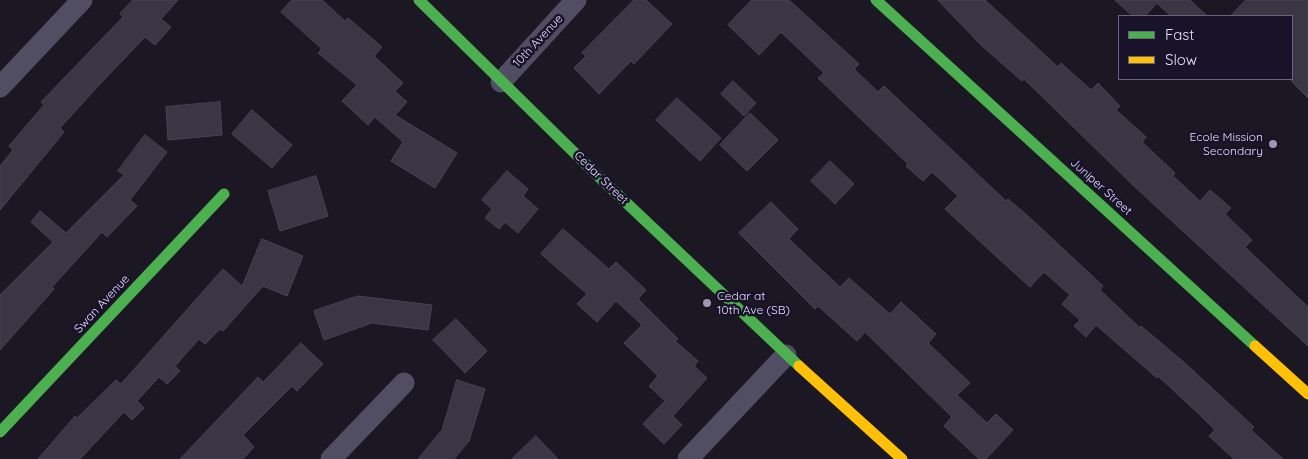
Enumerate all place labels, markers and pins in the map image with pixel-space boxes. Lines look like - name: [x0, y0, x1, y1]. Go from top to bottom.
- place label: Ecole Mission Secondary: [1190, 130, 1263, 158]
- marker: Ecole Mission Secondary: [1267, 138, 1279, 150]
- place label: Cedar at 10th Ave (SB): [717, 289, 790, 317]
- marker: Cedar at 10th Ave (SB): [701, 297, 713, 309]

